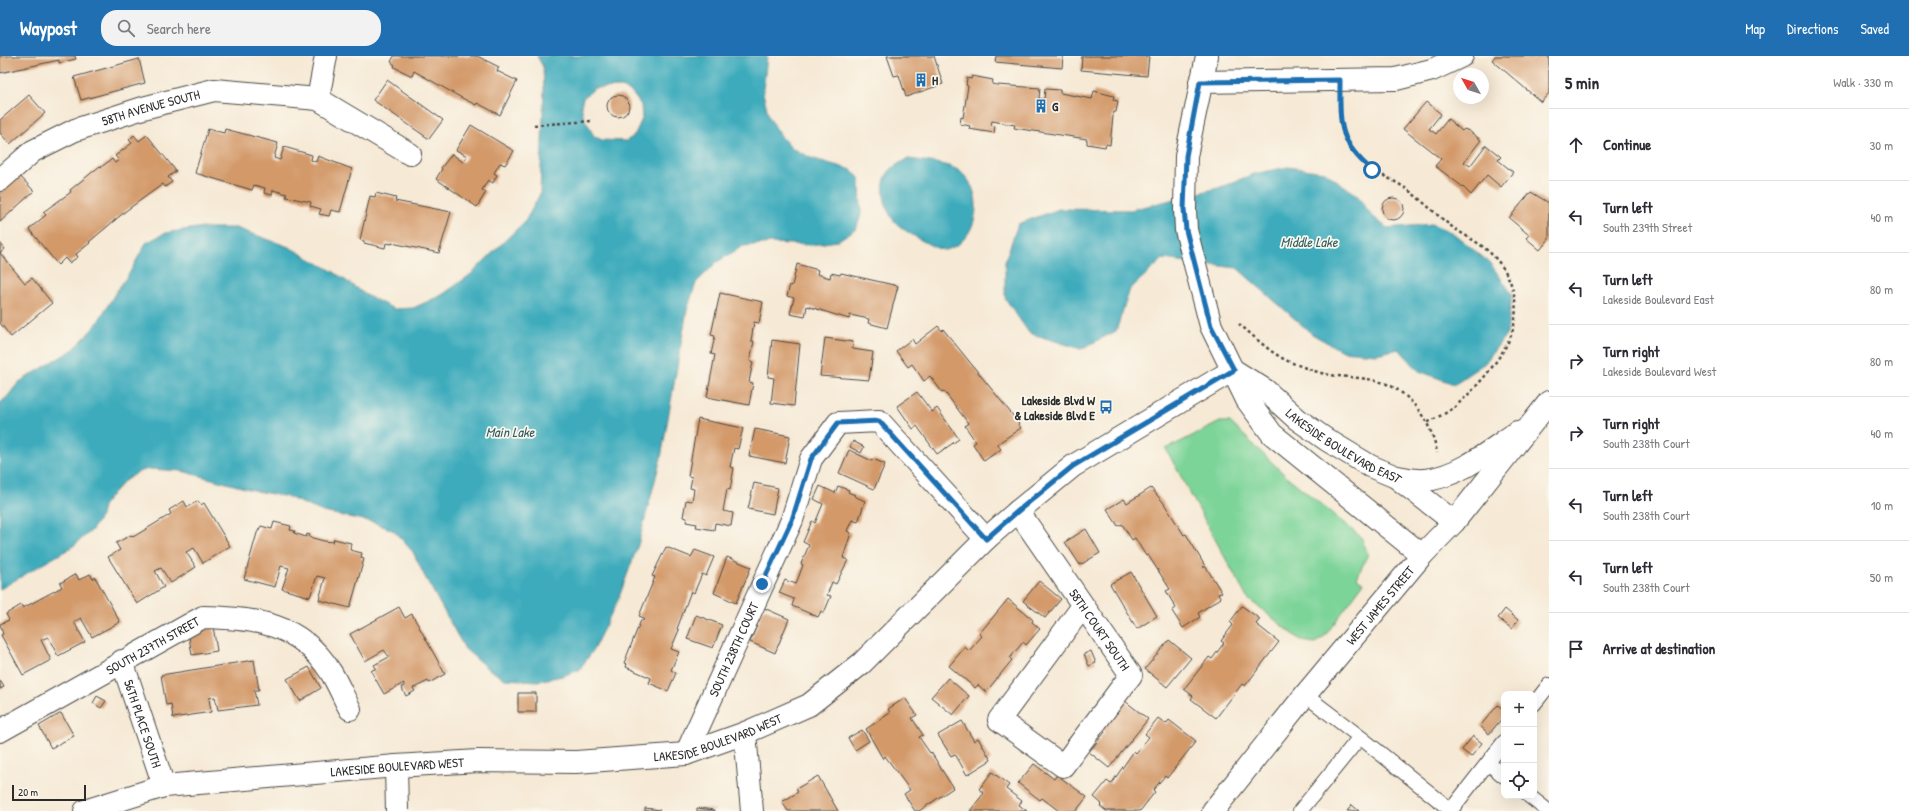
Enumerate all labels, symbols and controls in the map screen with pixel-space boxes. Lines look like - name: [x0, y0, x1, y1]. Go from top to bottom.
- search box: [101, 10, 381, 46]
- text: Waypost: [20, 15, 77, 41]
- icon: search: [115, 17, 137, 39]
- text: Search here: [147, 18, 211, 39]
- text: Map: [1745, 19, 1765, 38]
- text: Directions: [1787, 19, 1838, 38]
- text: Saved: [1860, 19, 1889, 38]
- north arrow: [1453, 68, 1489, 104]
- place label: H: [932, 71, 938, 89]
- text: 5 min: [1565, 71, 1599, 94]
- building icon: H: [913, 72, 929, 88]
- text: Walk · 330 m: [1833, 73, 1893, 91]
- street label: 58TH AVENUE SOUTH: [99, 85, 202, 130]
- place label: G: [1052, 97, 1059, 115]
- building icon: G: [1033, 98, 1049, 114]
- icon: ahead: [1565, 134, 1587, 156]
- text: Continue: [1603, 134, 1651, 155]
- text: 30 m: [1870, 136, 1893, 154]
- route start: [1363, 161, 1381, 179]
- text: Turn left: [1603, 197, 1653, 218]
- icon: left: [1565, 206, 1587, 228]
- text: 40 m: [1870, 208, 1893, 226]
- text: South 239th Street: [1603, 218, 1692, 236]
- water label: Middle Lake: [1281, 232, 1339, 251]
- text: Turn left: [1603, 269, 1653, 290]
- icon: left: [1565, 278, 1587, 300]
- text: 80 m: [1870, 280, 1893, 298]
- text: Lakeside Boulevard East: [1603, 290, 1714, 308]
- text: Turn right: [1603, 341, 1659, 362]
- icon: right: [1565, 350, 1587, 372]
- text: 80 m: [1870, 352, 1893, 370]
- text: Lakeside Boulevard West: [1603, 362, 1716, 380]
- place label: Lakeside Blvd W & Lakeside Blvd E: [1014, 391, 1096, 424]
- bus stop icon: Lakeside Blvd W & Lakeside Blvd E: [1098, 399, 1114, 415]
- street label: LAKESIDE BOULEVARD EAST: [1282, 404, 1406, 488]
- text: Turn right: [1603, 413, 1659, 434]
- water label: Main Lake: [486, 422, 536, 441]
- icon: right: [1565, 422, 1587, 444]
- text: 40 m: [1870, 424, 1893, 442]
- text: South 238th Court: [1603, 434, 1690, 452]
- text: Turn left: [1603, 485, 1653, 506]
- icon: left: [1565, 494, 1587, 516]
- text: 10 m: [1871, 496, 1893, 514]
- text: South 238th Court: [1603, 506, 1690, 524]
- text: Turn left: [1603, 557, 1653, 578]
- street label: WEST JAMES STREET: [1342, 561, 1419, 649]
- icon: left: [1565, 566, 1587, 588]
- text: 50 m: [1870, 568, 1893, 586]
- route end: [753, 575, 771, 593]
- text: South 238th Court: [1603, 578, 1690, 596]
- street label: 58TH COURT SOUTH: [1065, 585, 1134, 674]
- street label: SOUTH 238TH COURT: [704, 598, 763, 699]
- street label: SOUTH 237TH STREET: [103, 611, 203, 679]
- icon: arrive: [1565, 638, 1587, 660]
- text: Arrive at destination: [1603, 638, 1715, 659]
- street label: 56TH PLACE SOUTH: [120, 677, 166, 770]
- map controls: [1501, 691, 1537, 799]
- button: +: [1501, 691, 1537, 727]
- street label: LAKESIDE BOULEVARD WEST: [653, 709, 785, 765]
- button: −: [1501, 727, 1537, 763]
- street label: LAKESIDE BOULEVARD WEST: [330, 753, 466, 781]
- button: locate: [1501, 763, 1537, 799]
- scale bar: [12, 783, 86, 802]
- text: 20 m: [18, 785, 38, 799]

